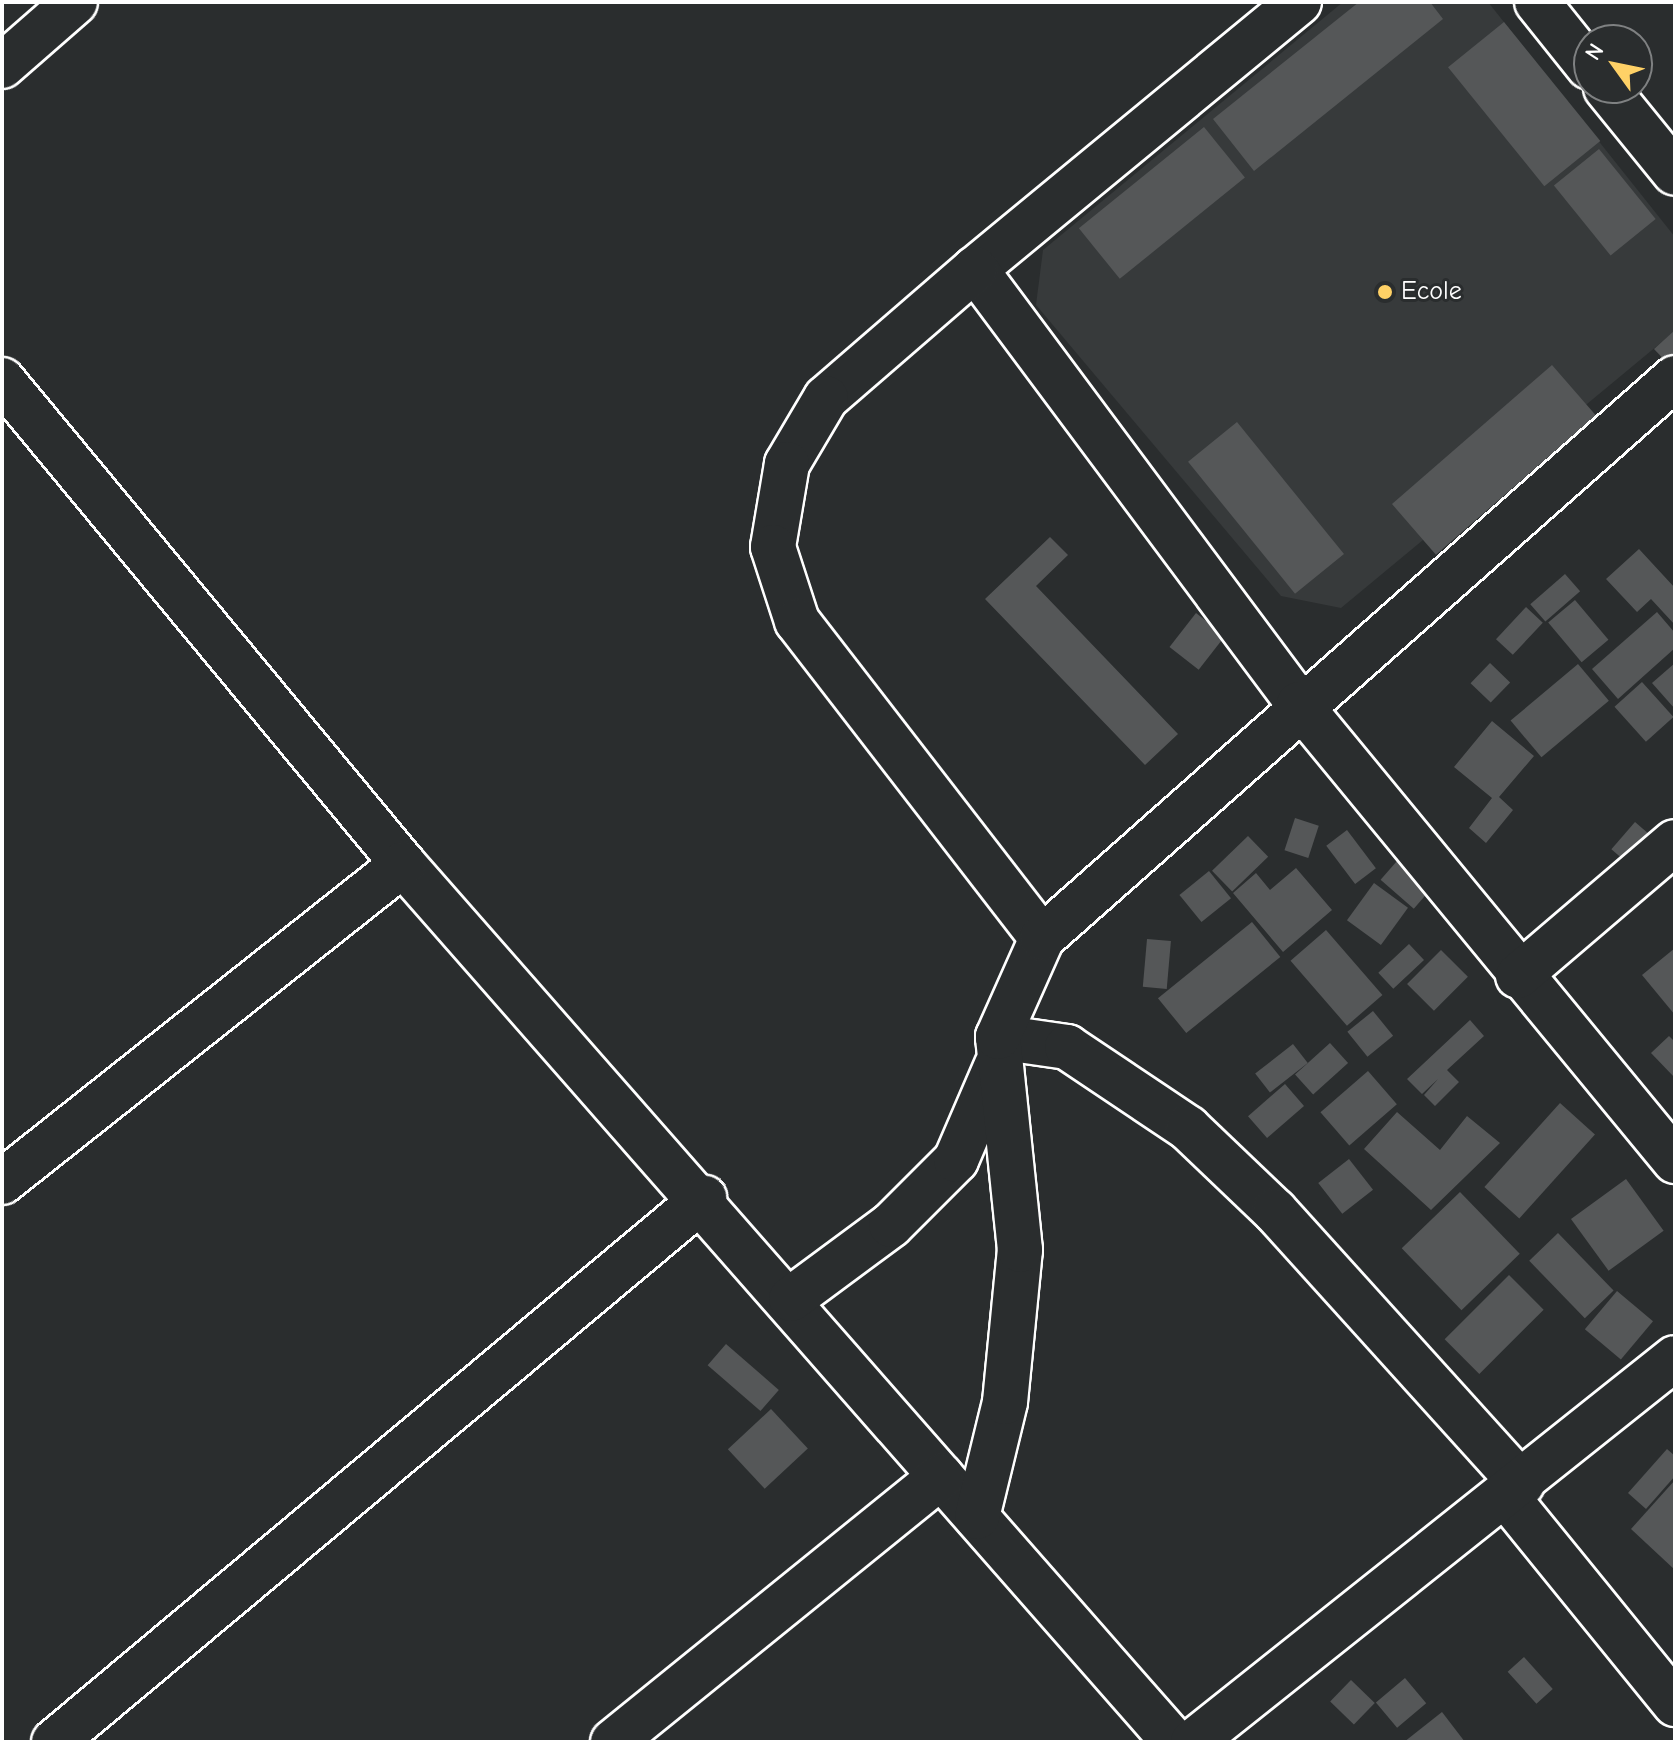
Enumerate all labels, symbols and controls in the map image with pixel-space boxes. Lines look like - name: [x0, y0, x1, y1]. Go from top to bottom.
- north arrow: [1573, 24, 1653, 104]
- text: N: [1580, 39, 1609, 65]
- place label: Ecole: [1401, 276, 1462, 308]
- marker: Ecole: [1376, 283, 1394, 301]

